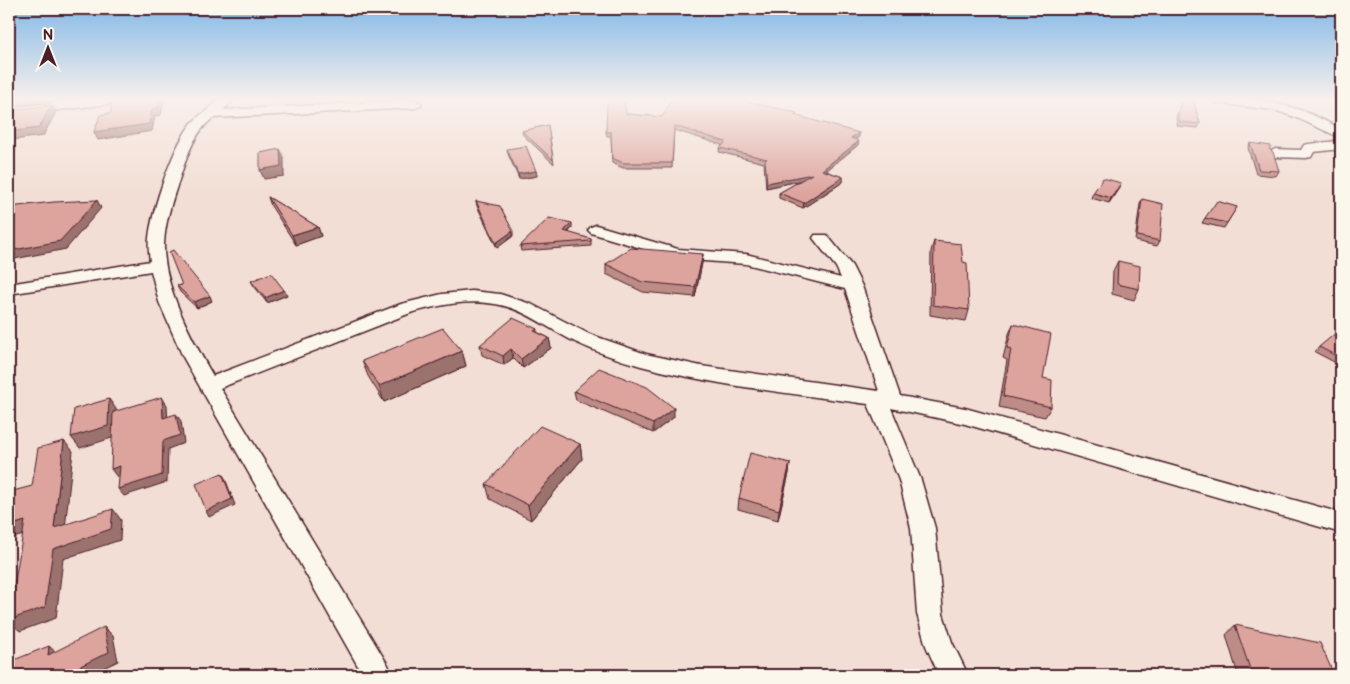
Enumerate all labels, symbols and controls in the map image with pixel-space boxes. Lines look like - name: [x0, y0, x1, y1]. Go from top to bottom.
- north arrow: [22, 22, 72, 72]
- text: N: [43, 27, 53, 44]

